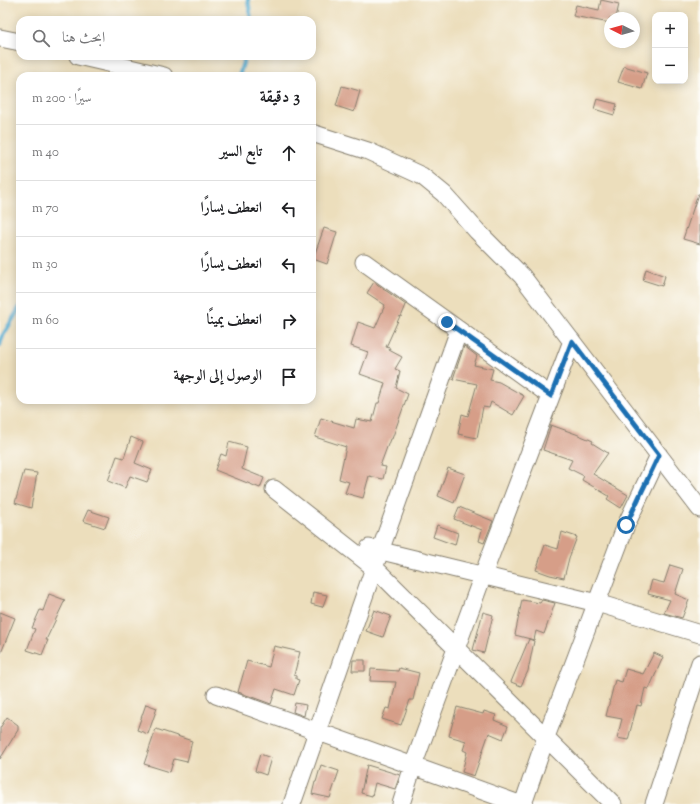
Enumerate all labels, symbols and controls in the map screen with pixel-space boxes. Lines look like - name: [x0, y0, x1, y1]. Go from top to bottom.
- north arrow: [604, 12, 640, 48]
- map controls: [652, 12, 688, 84]
- button: +: [652, 12, 688, 48]
- search box: [16, 16, 316, 60]
- icon: search: [30, 27, 52, 49]
- text: ابحث هنا: [62, 28, 105, 49]
- button: −: [652, 48, 688, 84]
- text: 3 دقيقة: [260, 86, 300, 110]
- text: سيرًا · 200 m: [32, 90, 92, 108]
- text: تابع السير: [220, 142, 262, 163]
- icon: ahead: [278, 142, 300, 164]
- text: 40 m: [32, 144, 59, 162]
- text: انعطف يسارًا: [201, 198, 262, 219]
- icon: left: [278, 198, 300, 220]
- text: 70 m: [32, 200, 59, 218]
- text: انعطف يسارًا: [201, 254, 262, 275]
- icon: left: [278, 254, 300, 276]
- text: 30 m: [32, 256, 58, 274]
- text: انعطف يمينًا: [207, 310, 262, 331]
- icon: right: [278, 310, 300, 332]
- text: 60 m: [32, 312, 59, 330]
- route end: [438, 313, 456, 331]
- text: الوصول إلى الوجهة: [173, 366, 262, 387]
- icon: arrive: [278, 366, 300, 388]
- route start: [617, 516, 635, 534]

